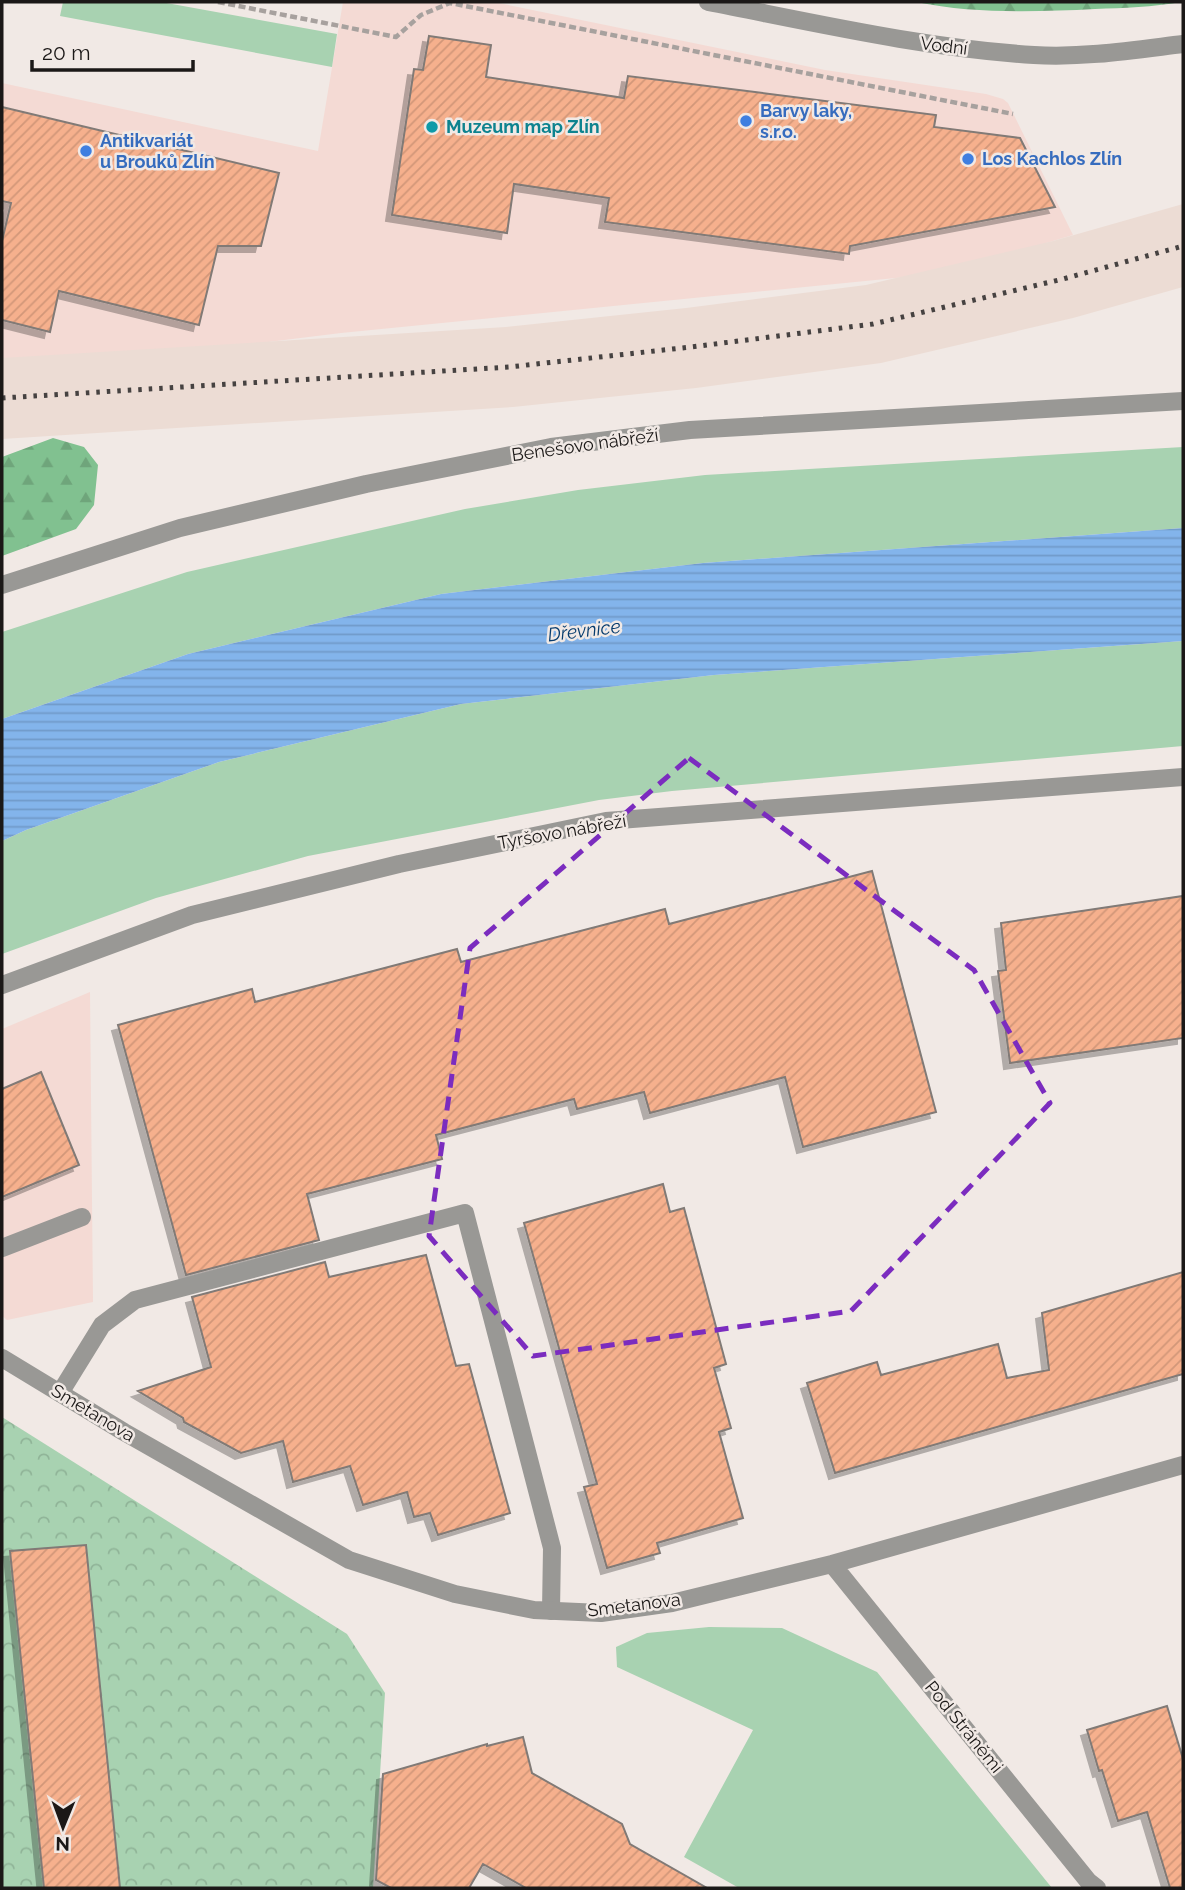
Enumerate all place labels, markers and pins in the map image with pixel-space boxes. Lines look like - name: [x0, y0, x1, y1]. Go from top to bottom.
- place label: Barvy laky, s.r.o.: [760, 100, 852, 142]
- marker: Barvy laky, s.r.o.: [738, 113, 754, 129]
- place label: Muzeum map Zlín: [446, 116, 600, 137]
- marker: Muzeum map Zlín: [424, 119, 440, 135]
- place label: Antikvariát u Brouků Zlín: [100, 130, 215, 172]
- marker: Antikvariát u Brouků Zlín: [78, 143, 94, 159]
- place label: Los Kachlos Zlín: [982, 148, 1122, 169]
- marker: Los Kachlos Zlín: [960, 151, 976, 167]

